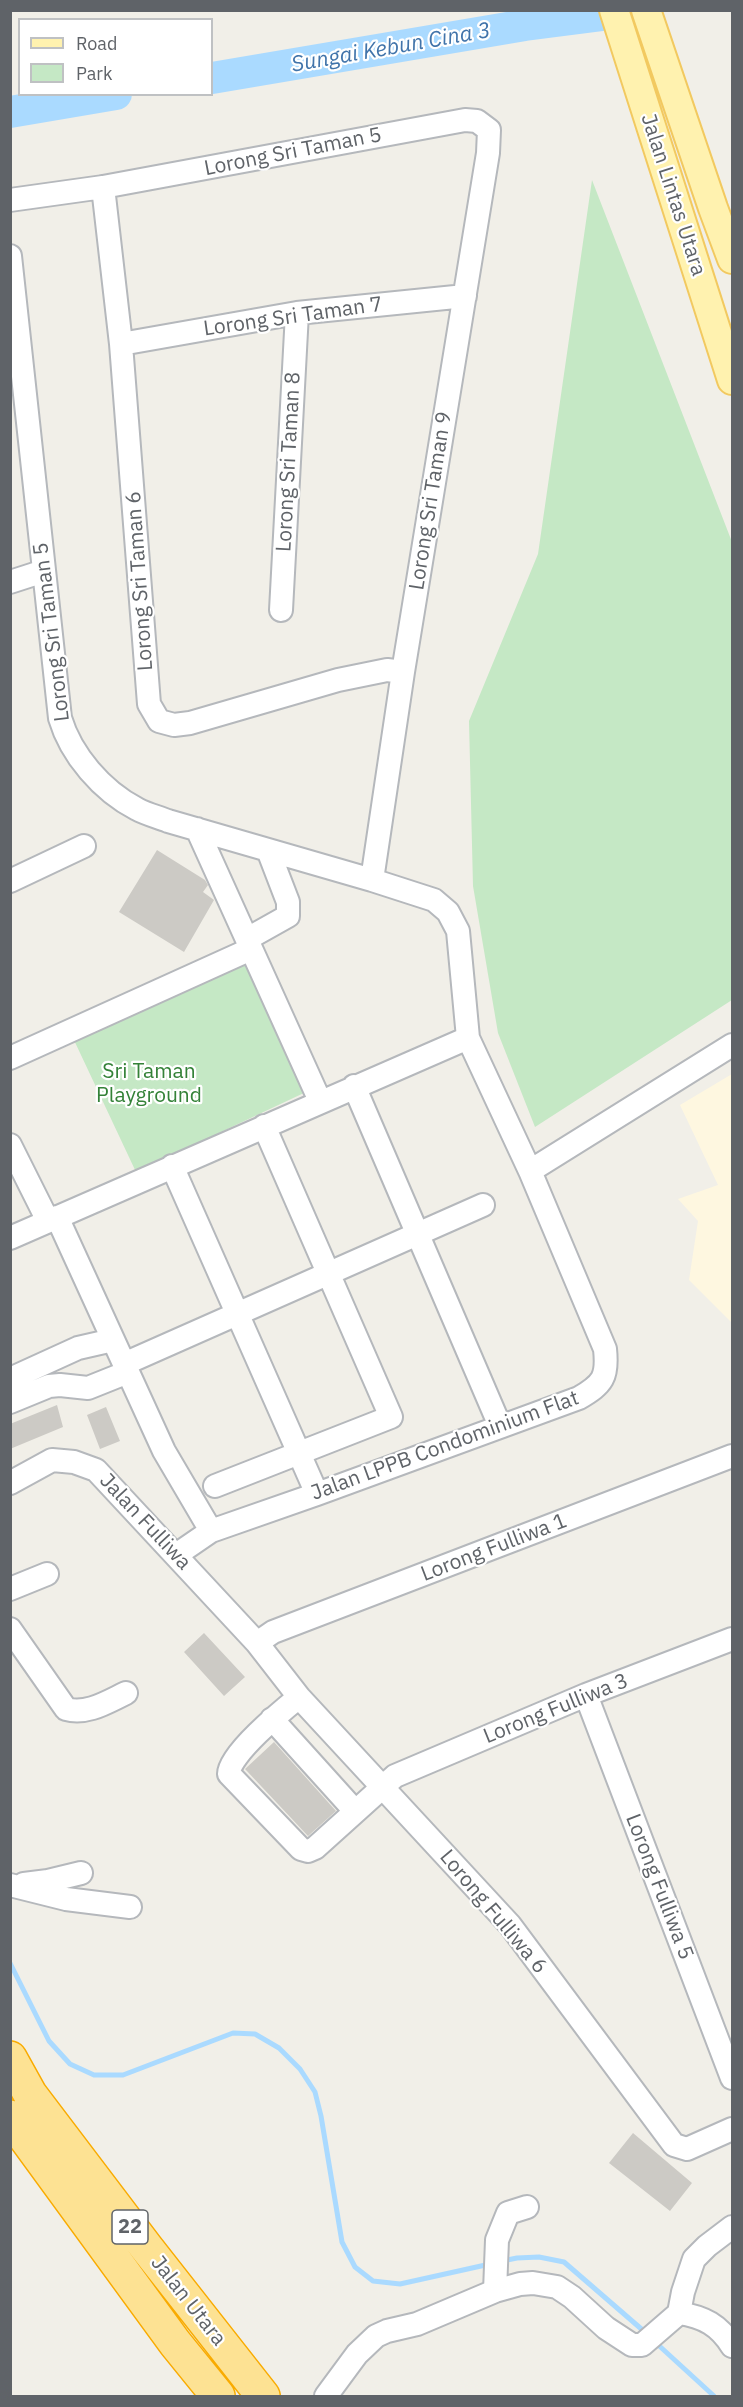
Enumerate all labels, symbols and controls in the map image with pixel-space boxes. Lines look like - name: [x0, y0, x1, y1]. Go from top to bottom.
- water label: Sungai Kebun Cina 3: [289, 17, 493, 79]
- legend: [18, 18, 213, 96]
- text: Road: [76, 32, 117, 55]
- text: Park: [76, 62, 112, 85]
- street label: Jalan Lintas Utara: [635, 111, 711, 279]
- street label: Lorong Sri Taman 5: [202, 122, 384, 182]
- street label: Lorong Sri Taman 7: [202, 292, 384, 342]
- street label: Lorong Sri Taman 8: [272, 371, 306, 553]
- street label: Lorong Sri Taman 9: [404, 410, 458, 592]
- street label: Lorong Sri Taman 6: [121, 490, 159, 672]
- street label: Lorong Sri Taman 5: [29, 541, 75, 723]
- park label: Sri Taman Playground: [96, 1059, 202, 1109]
- street label: Jalan LPPB Condominium Flat: [308, 1386, 582, 1506]
- street label: Jalan Fulliwa: [94, 1469, 196, 1575]
- street label: Lorong Fulliwa 1: [418, 1509, 570, 1587]
- street label: Lorong Fulliwa 3: [480, 1669, 632, 1749]
- street label: Lorong Fulliwa 5: [620, 1811, 698, 1963]
- street label: Lorong Fulliwa 6: [434, 1845, 552, 1979]
- road number: 22: [112, 2210, 148, 2244]
- street label: Jalan Utara: [145, 2251, 231, 2351]

